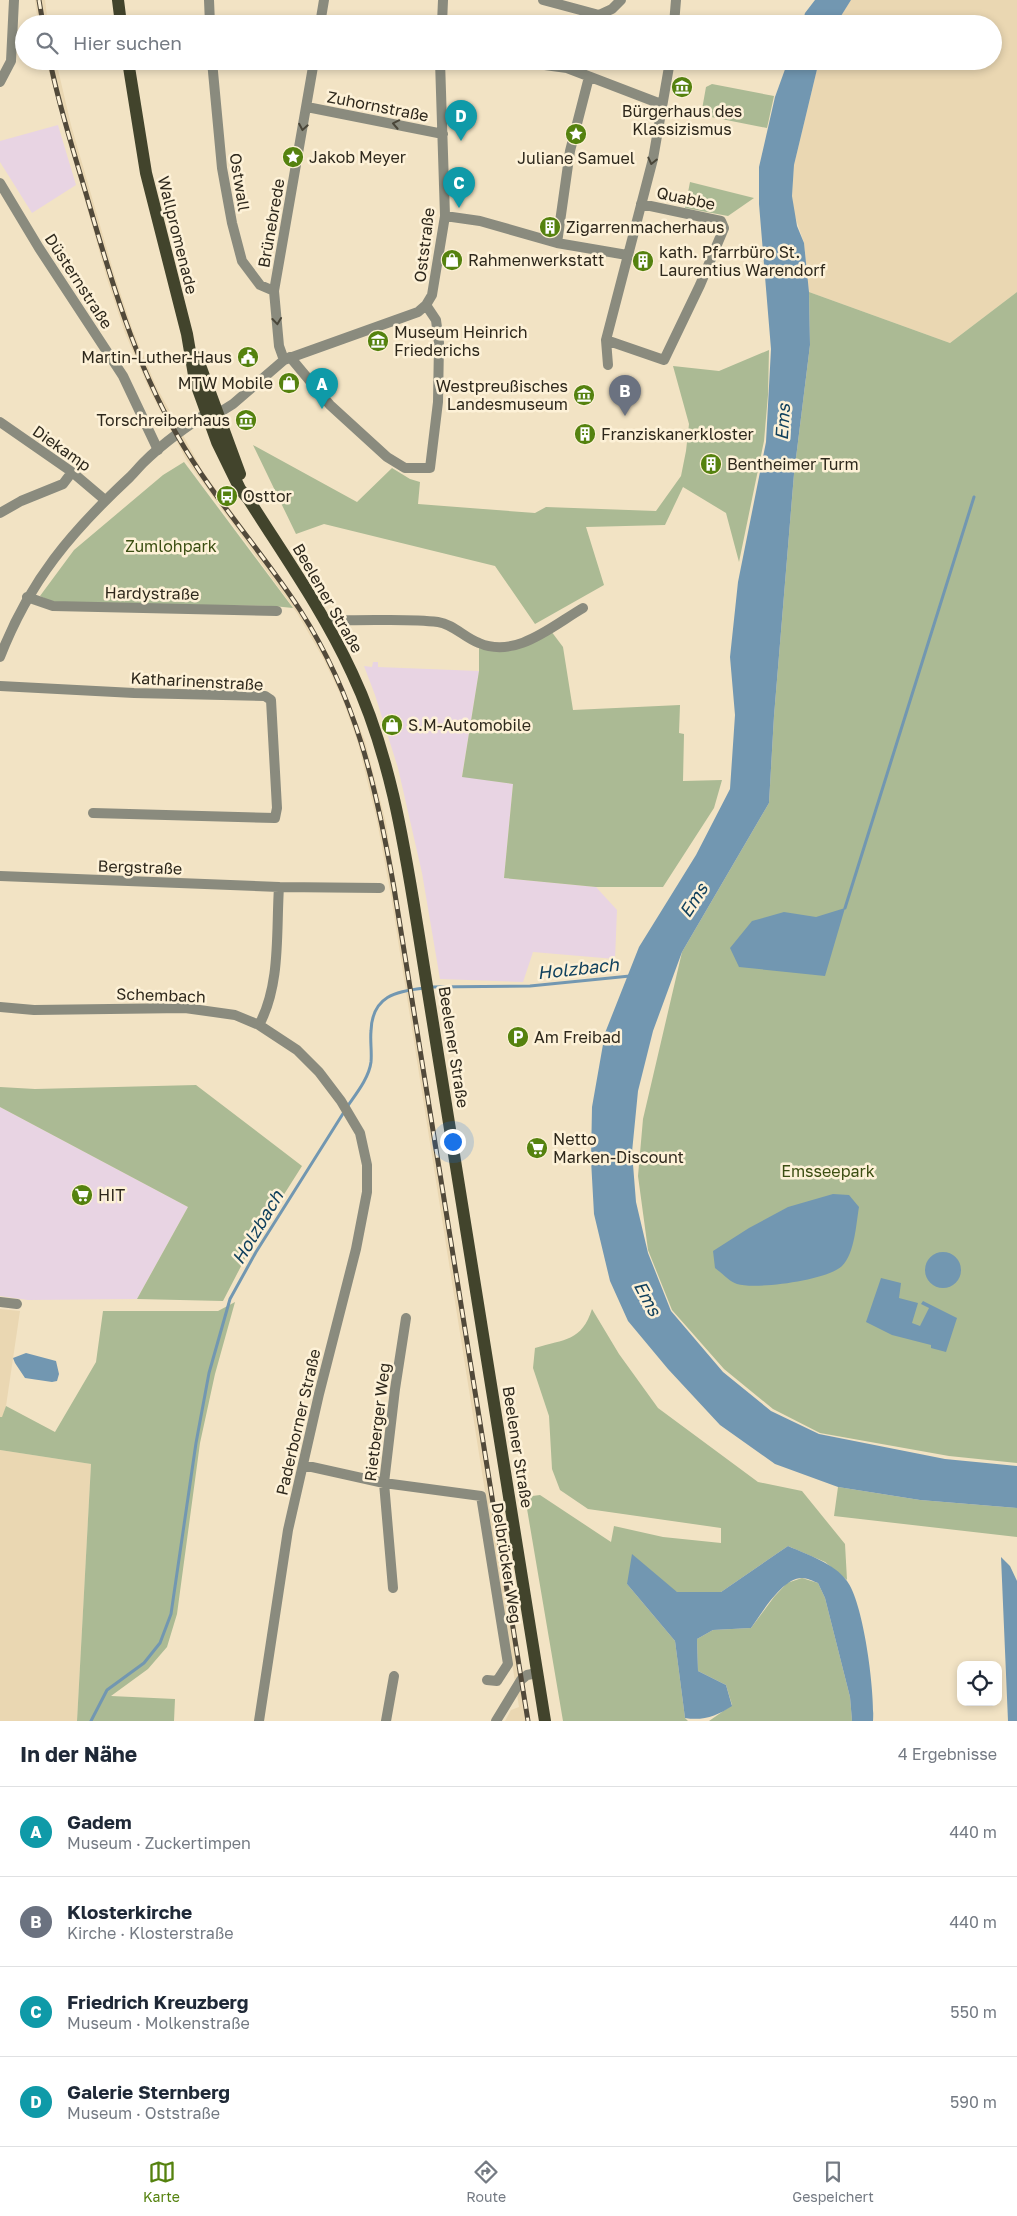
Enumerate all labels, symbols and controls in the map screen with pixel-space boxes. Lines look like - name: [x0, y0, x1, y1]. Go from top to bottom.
- search box: [15, 15, 1002, 70]
- icon: search: [33, 29, 61, 57]
- text: Hier suchen: [73, 31, 182, 54]
- museum icon: Bürgerhaus des Klassizismus: [670, 75, 694, 99]
- street label: Zuhornstraße: [326, 86, 430, 126]
- pin: D: [445, 100, 477, 141]
- place label: Bürgerhaus des Klassizismus: [622, 101, 742, 139]
- one-way arrow: [391, 120, 400, 130]
- one-way arrow: [299, 122, 309, 131]
- place icon: Juliane Samuel: [564, 122, 588, 146]
- place icon: Jakob Meyer: [281, 145, 305, 169]
- place label: Jakob Meyer: [309, 147, 406, 167]
- place label: Juliane Samuel: [517, 148, 635, 168]
- street label: Ostwall: [226, 151, 254, 213]
- one-way arrow: [648, 156, 658, 165]
- pin: C: [443, 167, 475, 208]
- street label: Wallpromenade: [154, 174, 202, 296]
- street label: Brünebrede: [253, 177, 289, 269]
- street label: Quabbe: [655, 182, 717, 214]
- street label: Oststraße: [409, 206, 439, 284]
- building icon: Zigarrenmacherhaus: [538, 215, 562, 239]
- place label: Zigarrenmacherhaus: [566, 217, 725, 237]
- street label: Düsternstraße: [41, 230, 117, 332]
- place label: kath. Pfarrbüro St. Laurentius Warendorf: [659, 242, 826, 280]
- shop icon: Rahmenwerkstatt: [440, 248, 464, 272]
- building icon: kath. Pfarrbüro St. Laurentius Warendorf: [631, 249, 655, 273]
- place label: Rahmenwerkstatt: [468, 250, 604, 270]
- one-way arrow: [271, 318, 282, 326]
- place label: Museum Heinrich Friederichs: [394, 322, 528, 360]
- museum icon: Museum Heinrich Friederichs: [366, 329, 390, 353]
- public building icon: Martin-Luther-Haus: [236, 345, 260, 369]
- place label: Martin-Luther-Haus: [81, 347, 232, 367]
- pin: A: [306, 368, 338, 409]
- shop icon: MTW Mobile: [277, 371, 301, 395]
- place label: MTW Mobile: [178, 373, 273, 393]
- pin: B: [609, 375, 641, 416]
- place label: Westpreußisches Landesmuseum: [436, 376, 568, 414]
- museum icon: Westpreußisches Landesmuseum: [572, 383, 596, 407]
- water label: Ems: [770, 402, 794, 441]
- museum icon: Torschreiberhaus: [234, 408, 258, 432]
- place label: Torschreiberhaus: [97, 410, 230, 430]
- street label: Diekamp: [29, 421, 95, 475]
- building icon: Franziskanerkloster: [573, 422, 597, 446]
- place label: Franziskanerkloster: [601, 424, 754, 444]
- building icon: Bentheimer Turm: [699, 452, 723, 476]
- place label: Bentheimer Turm: [727, 454, 859, 474]
- bus stop icon: Osttor: [215, 484, 239, 508]
- place label: Osttor: [243, 486, 292, 506]
- park label: Zumlohpark: [125, 536, 217, 556]
- street label: Beelener Straße: [289, 540, 367, 656]
- street label: Hardystraße: [105, 582, 199, 604]
- street label: Katharinenstraße: [130, 668, 264, 694]
- shop icon: S.M-Automobile: [380, 713, 404, 737]
- place label: S.M-Automobile: [408, 715, 531, 735]
- street label: Bergstraße: [97, 856, 183, 878]
- water label: Ems: [674, 878, 713, 921]
- water label: Holzbach: [536, 953, 621, 983]
- street label: Schembach: [116, 983, 206, 1007]
- street label: Beelener Straße: [435, 985, 473, 1109]
- parking icon: Am Freibad: [506, 1025, 530, 1049]
- place label: Am Freibad: [534, 1027, 621, 1047]
- your location: [440, 1129, 466, 1155]
- place label: Netto Marken-Discount: [553, 1129, 684, 1167]
- supermarket icon: Netto Marken-Discount: [525, 1136, 549, 1160]
- park label: Emsseepark: [781, 1161, 875, 1181]
- supermarket icon: HIT: [70, 1183, 94, 1207]
- place label: HIT: [98, 1185, 125, 1205]
- water label: Holzbach: [227, 1186, 288, 1268]
- water label: Ems: [630, 1277, 667, 1321]
- street label: Paderborner Straße: [271, 1347, 325, 1497]
- street label: Rietberger Weg: [360, 1362, 394, 1482]
- street label: Beelener Straße: [499, 1385, 537, 1509]
- street label: Delbrücker Weg: [488, 1501, 526, 1625]
- map controls: [957, 1661, 1002, 1706]
- button: locate: [957, 1661, 1002, 1706]
- text: In der Nähe: [20, 1741, 137, 1767]
- text: 4 Ergebnisse: [898, 1744, 997, 1764]
- text: Gadem: [67, 1810, 132, 1833]
- text: A: [30, 1822, 42, 1842]
- text: 440 m: [949, 1822, 997, 1842]
- text: Museum · Zuckertimpen: [67, 1833, 251, 1853]
- text: Klosterkirche: [67, 1900, 192, 1923]
- text: B: [30, 1912, 42, 1932]
- text: 440 m: [949, 1912, 997, 1932]
- text: Kirche · Klosterstraße: [67, 1923, 233, 1943]
- text: Friedrich Kreuzberg: [67, 1990, 248, 2013]
- text: C: [30, 2002, 42, 2022]
- text: 550 m: [950, 2002, 997, 2022]
- text: Museum · Molkenstraße: [67, 2013, 250, 2033]
- text: Galerie Sternberg: [67, 2080, 230, 2103]
- text: D: [30, 2092, 42, 2112]
- text: 590 m: [950, 2092, 997, 2112]
- text: Museum · Oststraße: [67, 2103, 220, 2123]
- tab: Karte: [143, 2158, 180, 2205]
- tab: Route: [466, 2158, 506, 2205]
- tab: Gespeichert: [792, 2158, 874, 2205]

